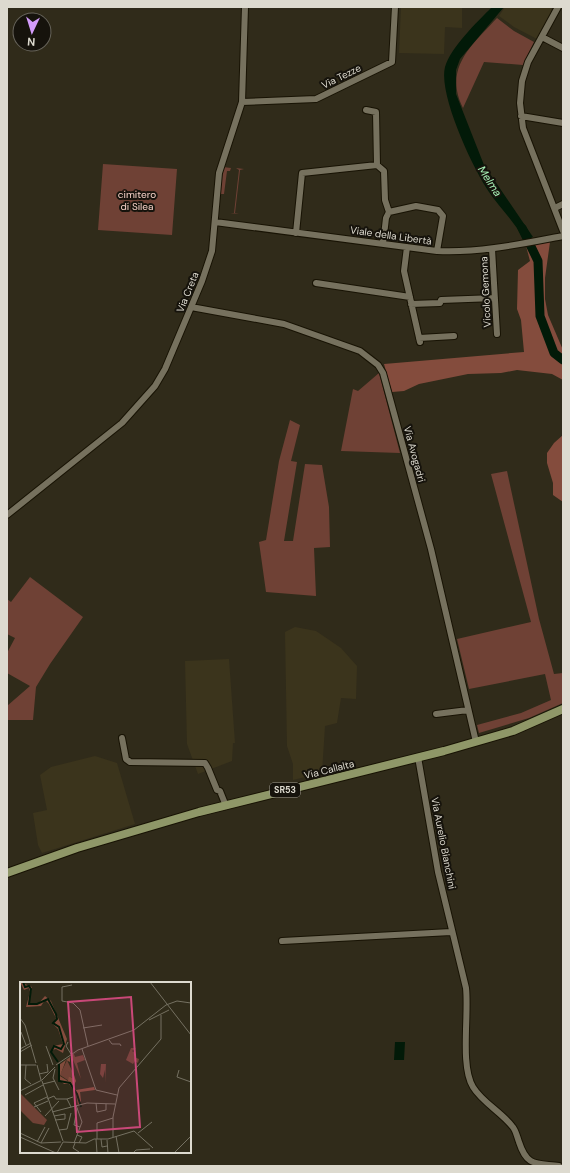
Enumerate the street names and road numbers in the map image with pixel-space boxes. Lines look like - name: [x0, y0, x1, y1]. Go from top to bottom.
- street label: Via Tezze: [319, 61, 363, 92]
- street label: Viale della Libertà: [349, 223, 433, 248]
- street label: Vicolo Gemona: [477, 256, 494, 328]
- street label: Via Creta: [173, 270, 201, 314]
- street label: Via Avogadri: [401, 425, 428, 484]
- street label: Via Callalta: [303, 757, 356, 782]
- road number: SR53: [270, 783, 300, 797]
- street label: Via Aurelio Bianchini: [428, 796, 459, 890]

